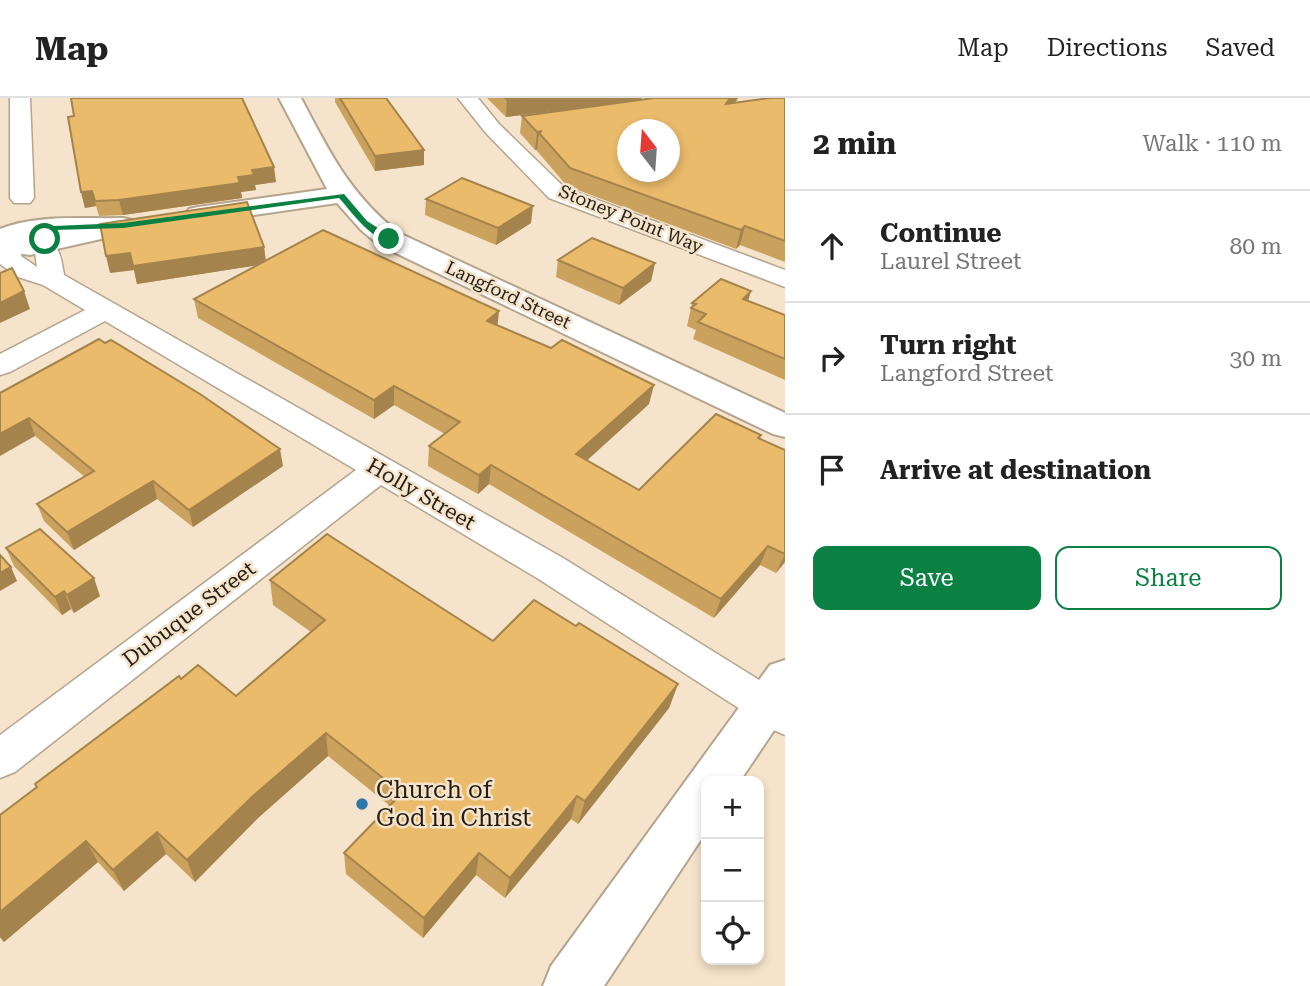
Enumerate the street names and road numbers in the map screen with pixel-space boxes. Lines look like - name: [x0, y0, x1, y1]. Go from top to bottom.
- street label: Stoney Point Way: [556, 180, 707, 257]
- street label: Langford Street: [442, 256, 574, 333]
- street label: Holly Street: [363, 453, 480, 535]
- street label: Dubuque Street: [118, 556, 260, 672]

